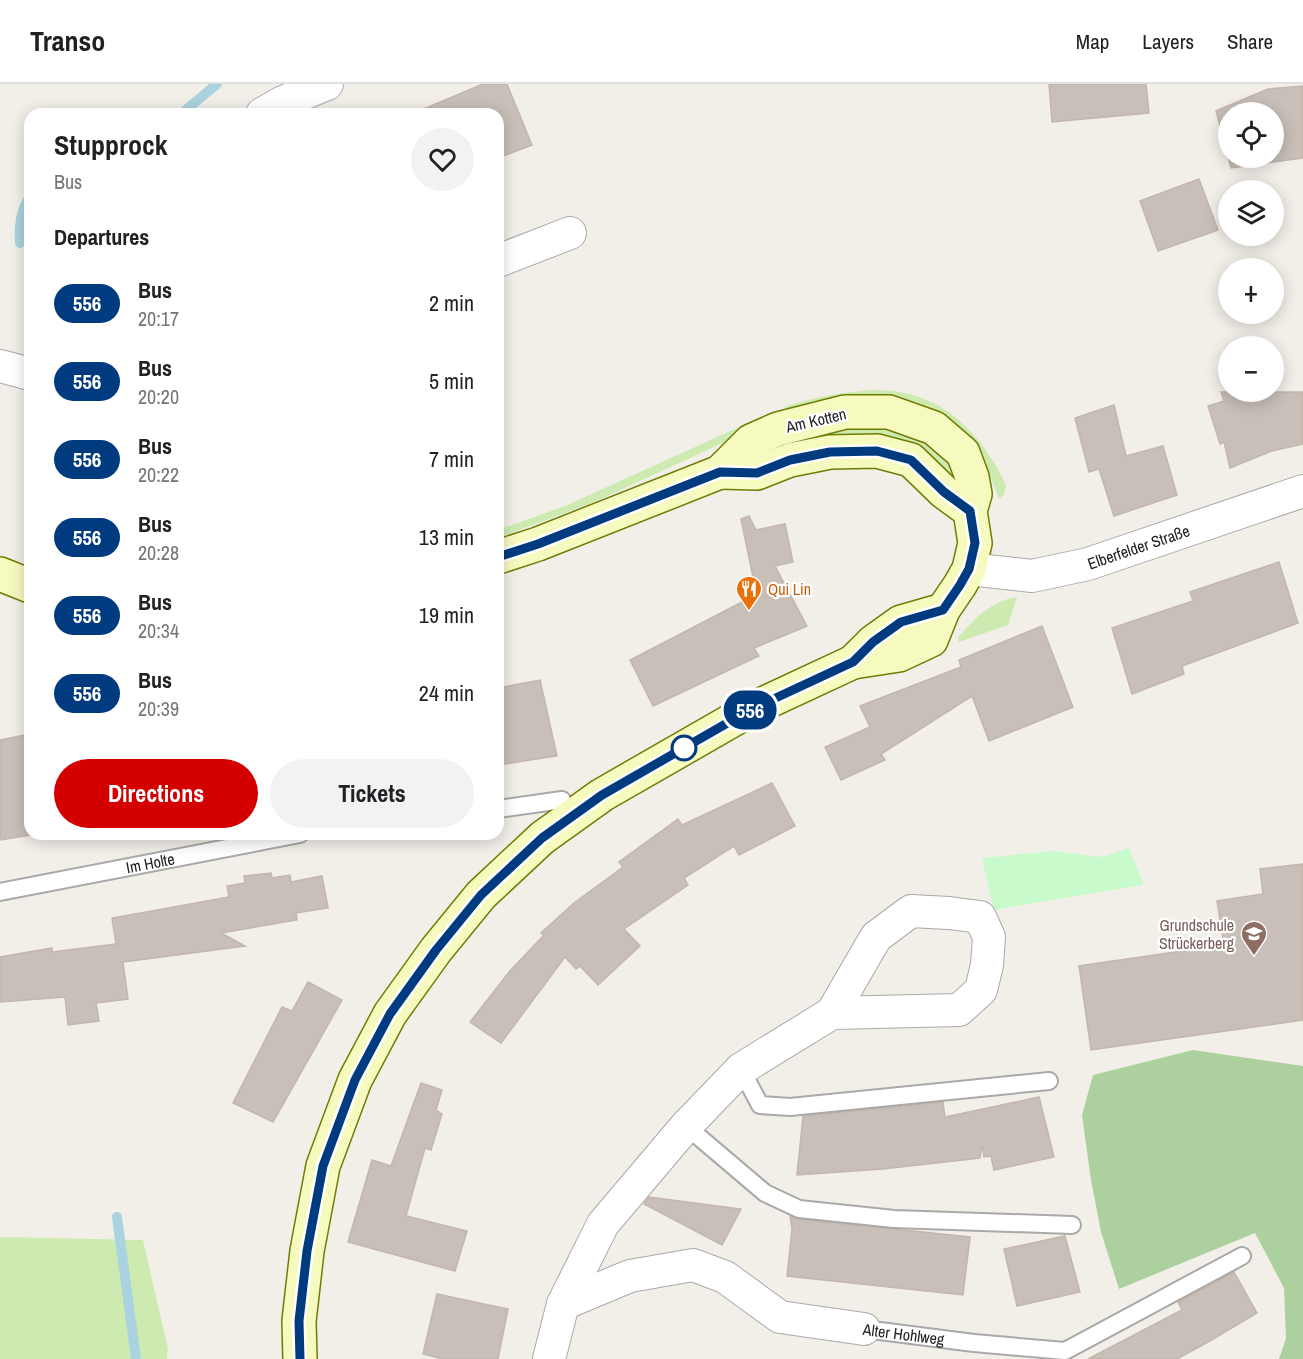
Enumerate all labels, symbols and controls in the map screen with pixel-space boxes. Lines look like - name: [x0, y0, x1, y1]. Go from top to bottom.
- text: Transo: [30, 22, 105, 60]
- text: Map: [1076, 27, 1109, 56]
- text: Layers: [1142, 27, 1194, 56]
- text: Share: [1227, 27, 1273, 56]
- map controls: [1218, 102, 1284, 402]
- button: locate: [1218, 102, 1284, 168]
- text: Stupprock: [54, 126, 168, 164]
- button: heart: [411, 128, 474, 191]
- text: Bus: [54, 168, 82, 195]
- button: layers: [1218, 180, 1284, 246]
- text: Departures: [54, 222, 149, 252]
- button: +: [1218, 258, 1284, 324]
- text: Bus: [138, 275, 172, 305]
- text: 2 min: [429, 288, 474, 318]
- text: 556: [73, 289, 101, 318]
- text: 20:17: [138, 305, 179, 332]
- button: −: [1218, 336, 1284, 402]
- text: Bus: [138, 353, 172, 383]
- text: 5 min: [429, 366, 474, 396]
- text: 556: [73, 367, 101, 396]
- text: 20:20: [138, 383, 179, 410]
- street label: Am Kotten: [783, 402, 848, 438]
- text: Bus: [138, 431, 172, 461]
- text: 7 min: [429, 444, 474, 474]
- text: 556: [73, 445, 101, 474]
- text: 20:22: [138, 461, 179, 488]
- text: Bus: [138, 509, 172, 539]
- street label: Elberfelder Straße: [1085, 519, 1193, 574]
- text: 13 min: [419, 522, 474, 552]
- text: 556: [73, 523, 101, 552]
- text: 20:28: [138, 539, 179, 566]
- restaurant icon: Qui Lin: [734, 574, 764, 612]
- place label: Qui Lin: [768, 578, 811, 600]
- text: Bus: [138, 587, 172, 617]
- text: 19 min: [419, 600, 474, 630]
- text: 556: [73, 601, 101, 630]
- text: 20:34: [138, 617, 179, 644]
- text: Bus: [138, 665, 172, 695]
- text: 24 min: [419, 678, 474, 708]
- text: 556: [73, 679, 101, 708]
- line badge: 556: [716, 690, 784, 730]
- text: 20:39: [138, 695, 179, 722]
- text: 556: [736, 696, 764, 725]
- unlabelled marker: [671, 735, 697, 761]
- button: Directions: [54, 759, 258, 828]
- button: Tickets: [270, 759, 474, 828]
- street label: Im Holte: [124, 848, 176, 878]
- place label: Grundschule Strückerberg: [1159, 914, 1235, 954]
- school or university icon: Grundschule Strückerberg: [1239, 919, 1269, 957]
- street label: Alter Hohlweg: [861, 1318, 946, 1350]

